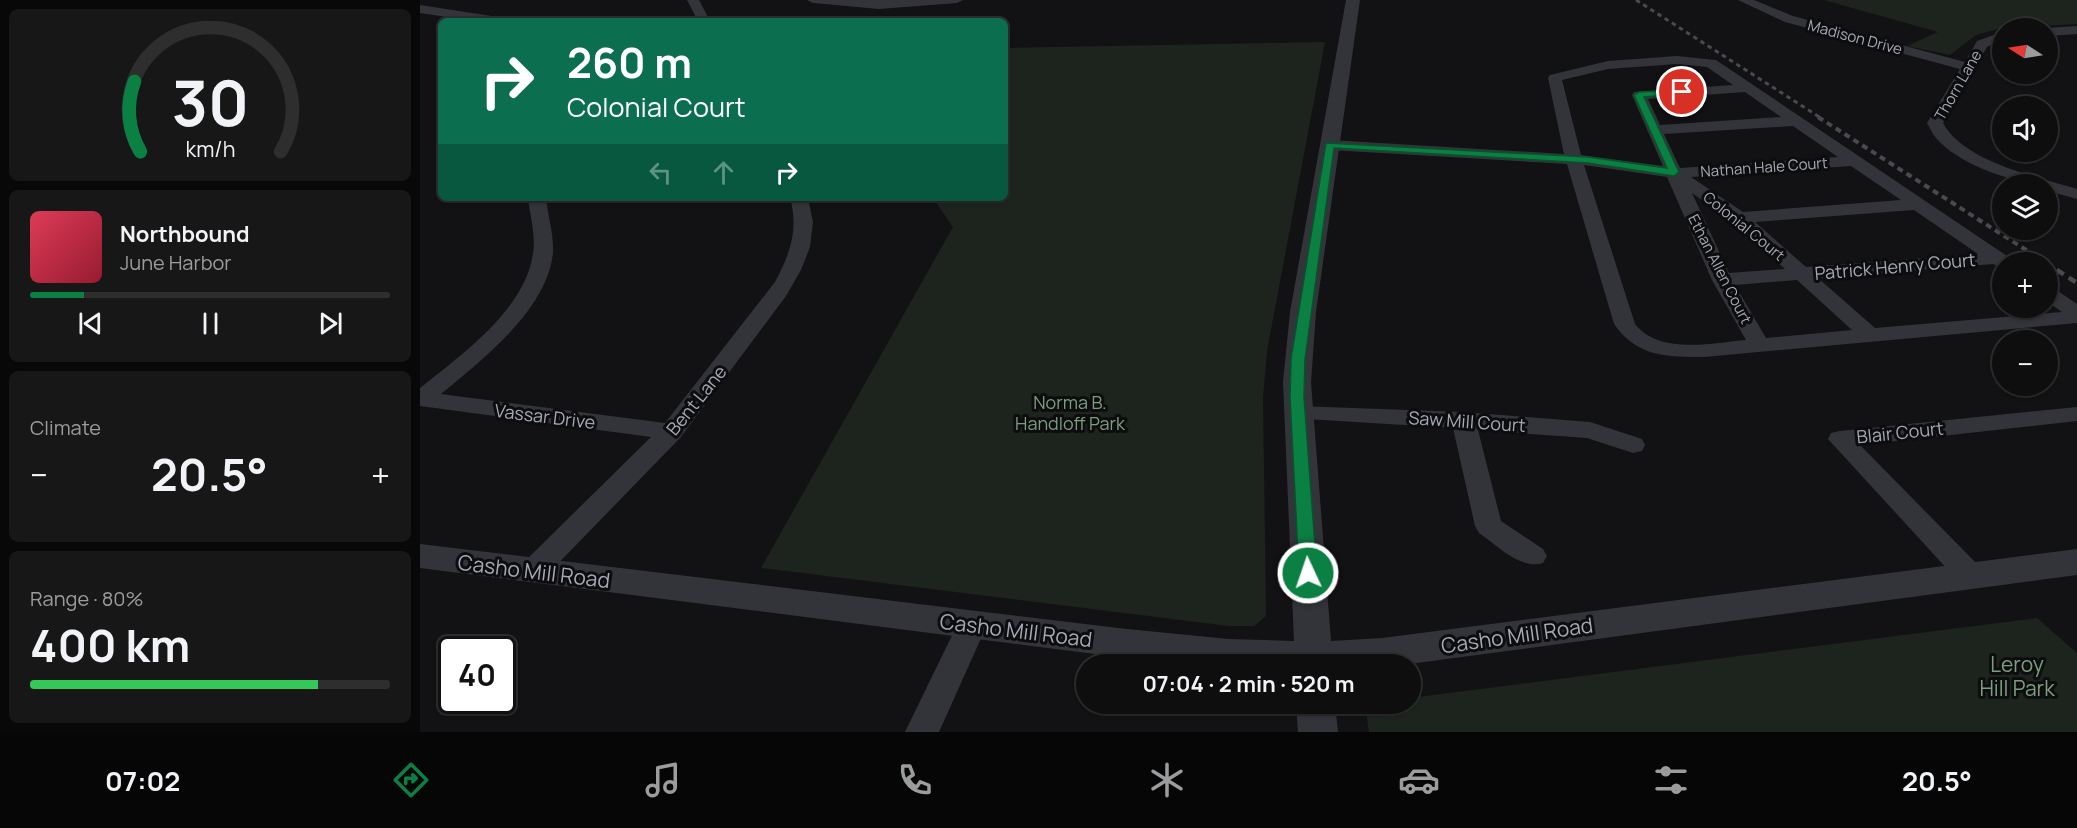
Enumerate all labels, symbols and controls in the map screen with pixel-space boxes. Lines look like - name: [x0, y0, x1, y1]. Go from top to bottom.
- street label: Madison Drive: [1805, 14, 1905, 60]
- north arrow: [1992, 18, 2058, 84]
- map controls: [1992, 18, 2058, 396]
- text: 260 m: [567, 33, 692, 91]
- icon: right: [468, 42, 546, 120]
- street label: Thorn Lane: [1929, 46, 1987, 124]
- text: 30: [171, 59, 249, 145]
- pin: [1656, 66, 1707, 117]
- icon: arrive: [1665, 75, 1698, 108]
- text: Colonial Court: [567, 88, 745, 125]
- button: sound: [1992, 96, 2058, 162]
- text: km/h: [185, 134, 235, 163]
- street label: Nathan Hale Court: [1700, 152, 1828, 182]
- icon: left: [644, 156, 677, 189]
- icon: ahead: [707, 156, 740, 189]
- icon: right: [770, 156, 803, 189]
- button: layers: [1992, 174, 2058, 240]
- street label: Colonial Court: [1699, 187, 1789, 265]
- street label: Ethan Allen Court: [1683, 211, 1757, 327]
- text: Northbound: [120, 219, 250, 249]
- street label: Patrick Henry Court: [1814, 247, 1976, 285]
- text: June Harbor: [120, 249, 232, 276]
- button: +: [1992, 252, 2058, 318]
- icon: previous: [74, 307, 107, 340]
- icon: pause: [194, 307, 227, 340]
- icon: next: [314, 307, 347, 340]
- button: −: [1992, 330, 2058, 396]
- street label: Bent Lane: [661, 360, 731, 440]
- park label: Norma B. Handloff Park: [1015, 390, 1126, 435]
- street label: Vassar Drive: [493, 398, 597, 434]
- street label: Saw Mill Court: [1408, 405, 1526, 437]
- text: Climate: [30, 414, 101, 441]
- street label: Blair Court: [1855, 415, 1945, 449]
- text: 20.5°: [151, 443, 268, 505]
- text: −: [30, 452, 48, 497]
- text: +: [371, 452, 390, 497]
- position arrow: [1276, 541, 1340, 605]
- street label: Casho Mill Road: [456, 548, 612, 594]
- text: Range · 80%: [30, 585, 144, 612]
- street label: Casho Mill Road: [938, 607, 1094, 653]
- street label: Casho Mill Road: [1439, 610, 1595, 660]
- text: 400 km: [30, 614, 190, 676]
- speed limit sign: 40: [438, 636, 516, 714]
- park label: Leroy Hill Park: [1979, 650, 2055, 702]
- text: 07:04 · 2 min · 520 m: [1142, 669, 1355, 699]
- icon: directions: [390, 759, 432, 801]
- icon: music: [642, 759, 684, 801]
- icon: phone: [894, 759, 936, 801]
- icon: climate: [1146, 759, 1188, 801]
- icon: car: [1398, 759, 1440, 801]
- icon: filters: [1650, 759, 1692, 801]
- text: 07:02: [105, 762, 180, 799]
- text: 20.5°: [1902, 762, 1972, 799]

